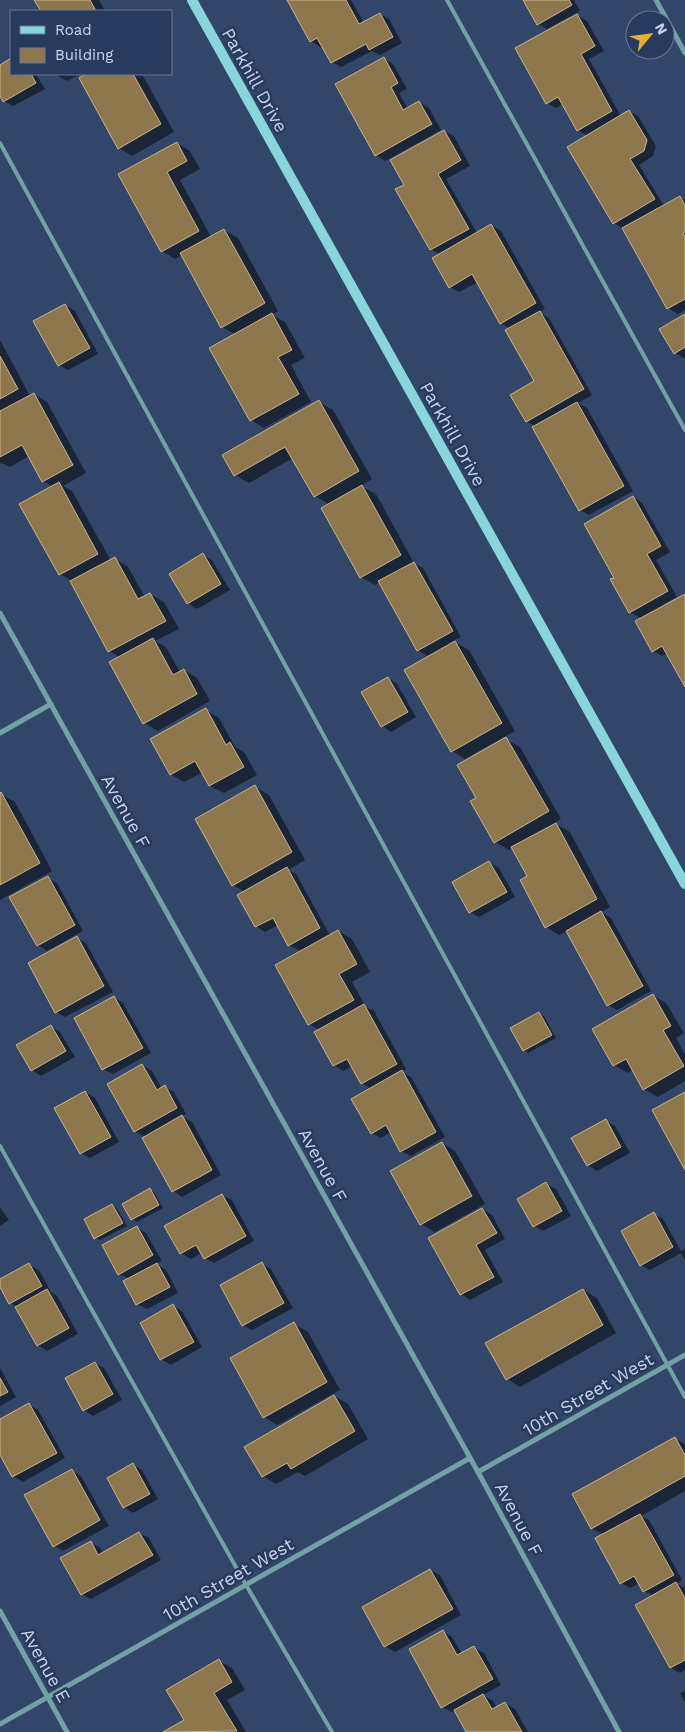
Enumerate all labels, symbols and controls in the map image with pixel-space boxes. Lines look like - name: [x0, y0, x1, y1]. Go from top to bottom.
- legend: [10, 10, 172, 75]
- north arrow: [625, 10, 675, 60]
- text: N: [652, 20, 671, 37]
- text: Road: [55, 21, 92, 39]
- street label: Parkhill Drive: [218, 24, 292, 136]
- text: Building: [55, 46, 113, 64]
- street label: Parkhill Drive: [416, 378, 490, 490]
- street label: Avenue F: [97, 771, 155, 851]
- street label: Avenue F: [294, 1125, 352, 1205]
- street label: 10th Street West: [519, 1348, 657, 1440]
- street label: Avenue F: [491, 1478, 547, 1560]
- street label: 10th Street West: [159, 1533, 297, 1625]
- street label: Avenue E: [17, 1624, 75, 1706]

